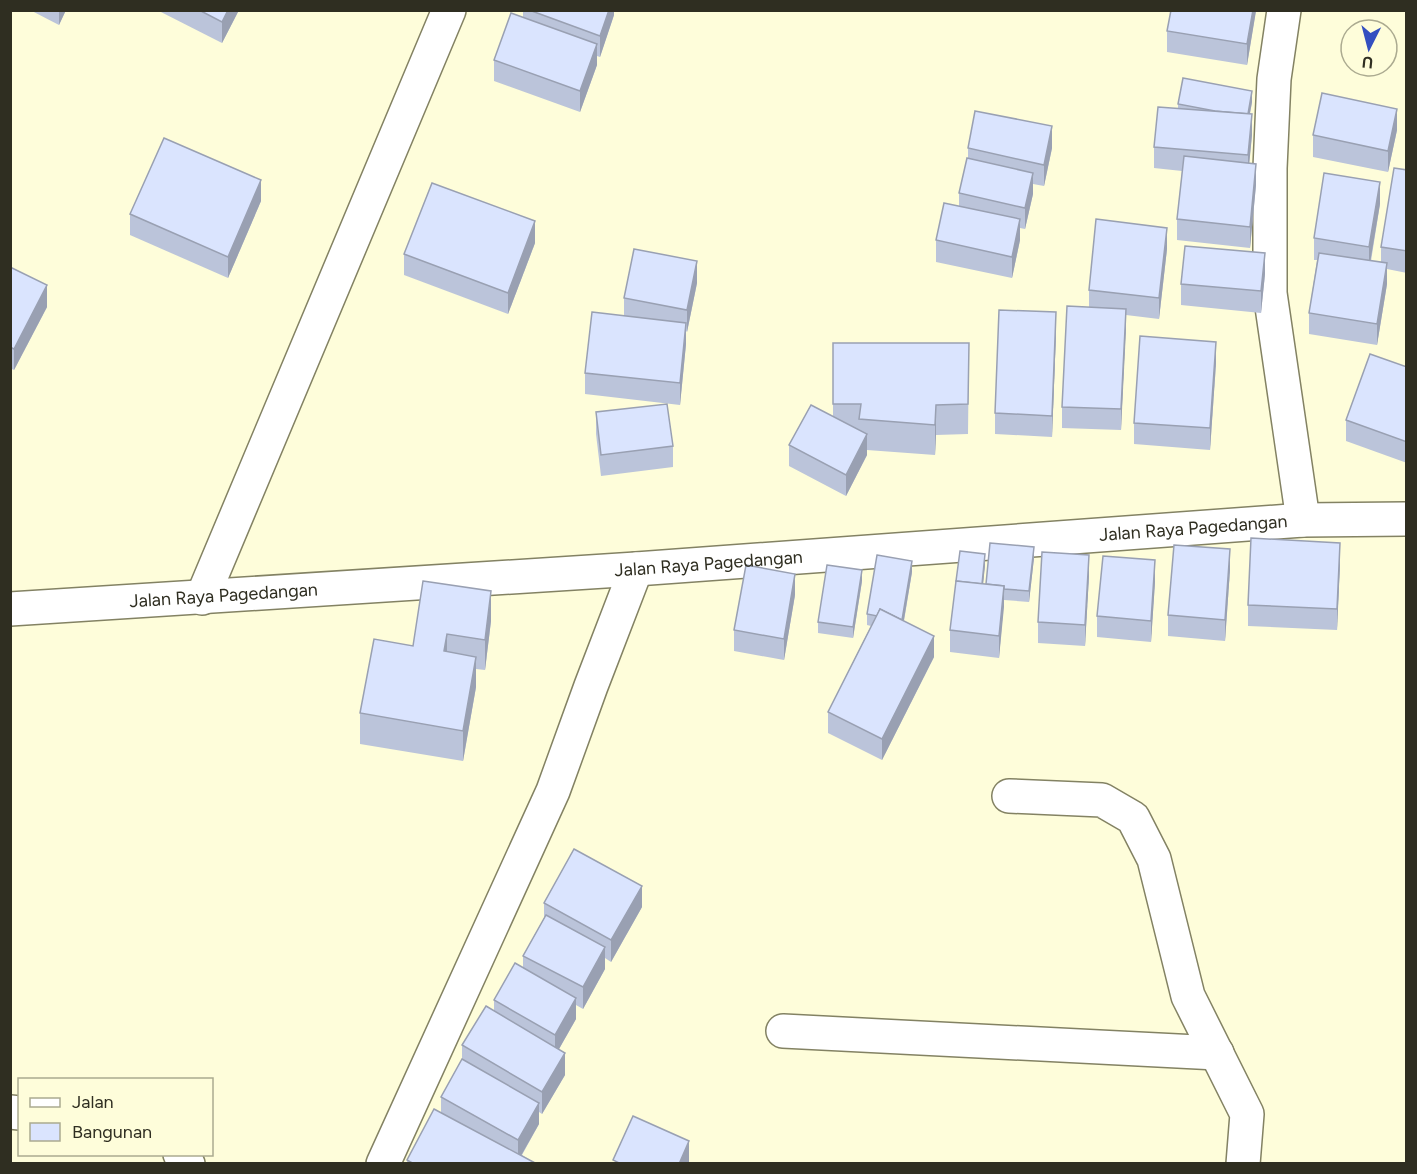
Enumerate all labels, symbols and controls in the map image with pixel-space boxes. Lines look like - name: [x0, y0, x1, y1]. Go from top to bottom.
- north arrow: [1339, 18, 1399, 78]
- text: U: [1361, 52, 1374, 72]
- street label: Jalan Raya Pagedangan: [1098, 510, 1288, 546]
- street label: Jalan Raya Pagedangan: [614, 546, 803, 581]
- street label: Jalan Raya Pagedangan: [129, 578, 318, 612]
- legend: [18, 1078, 213, 1156]
- text: Jalan: [72, 1091, 114, 1113]
- text: Bangunan: [72, 1121, 152, 1143]

